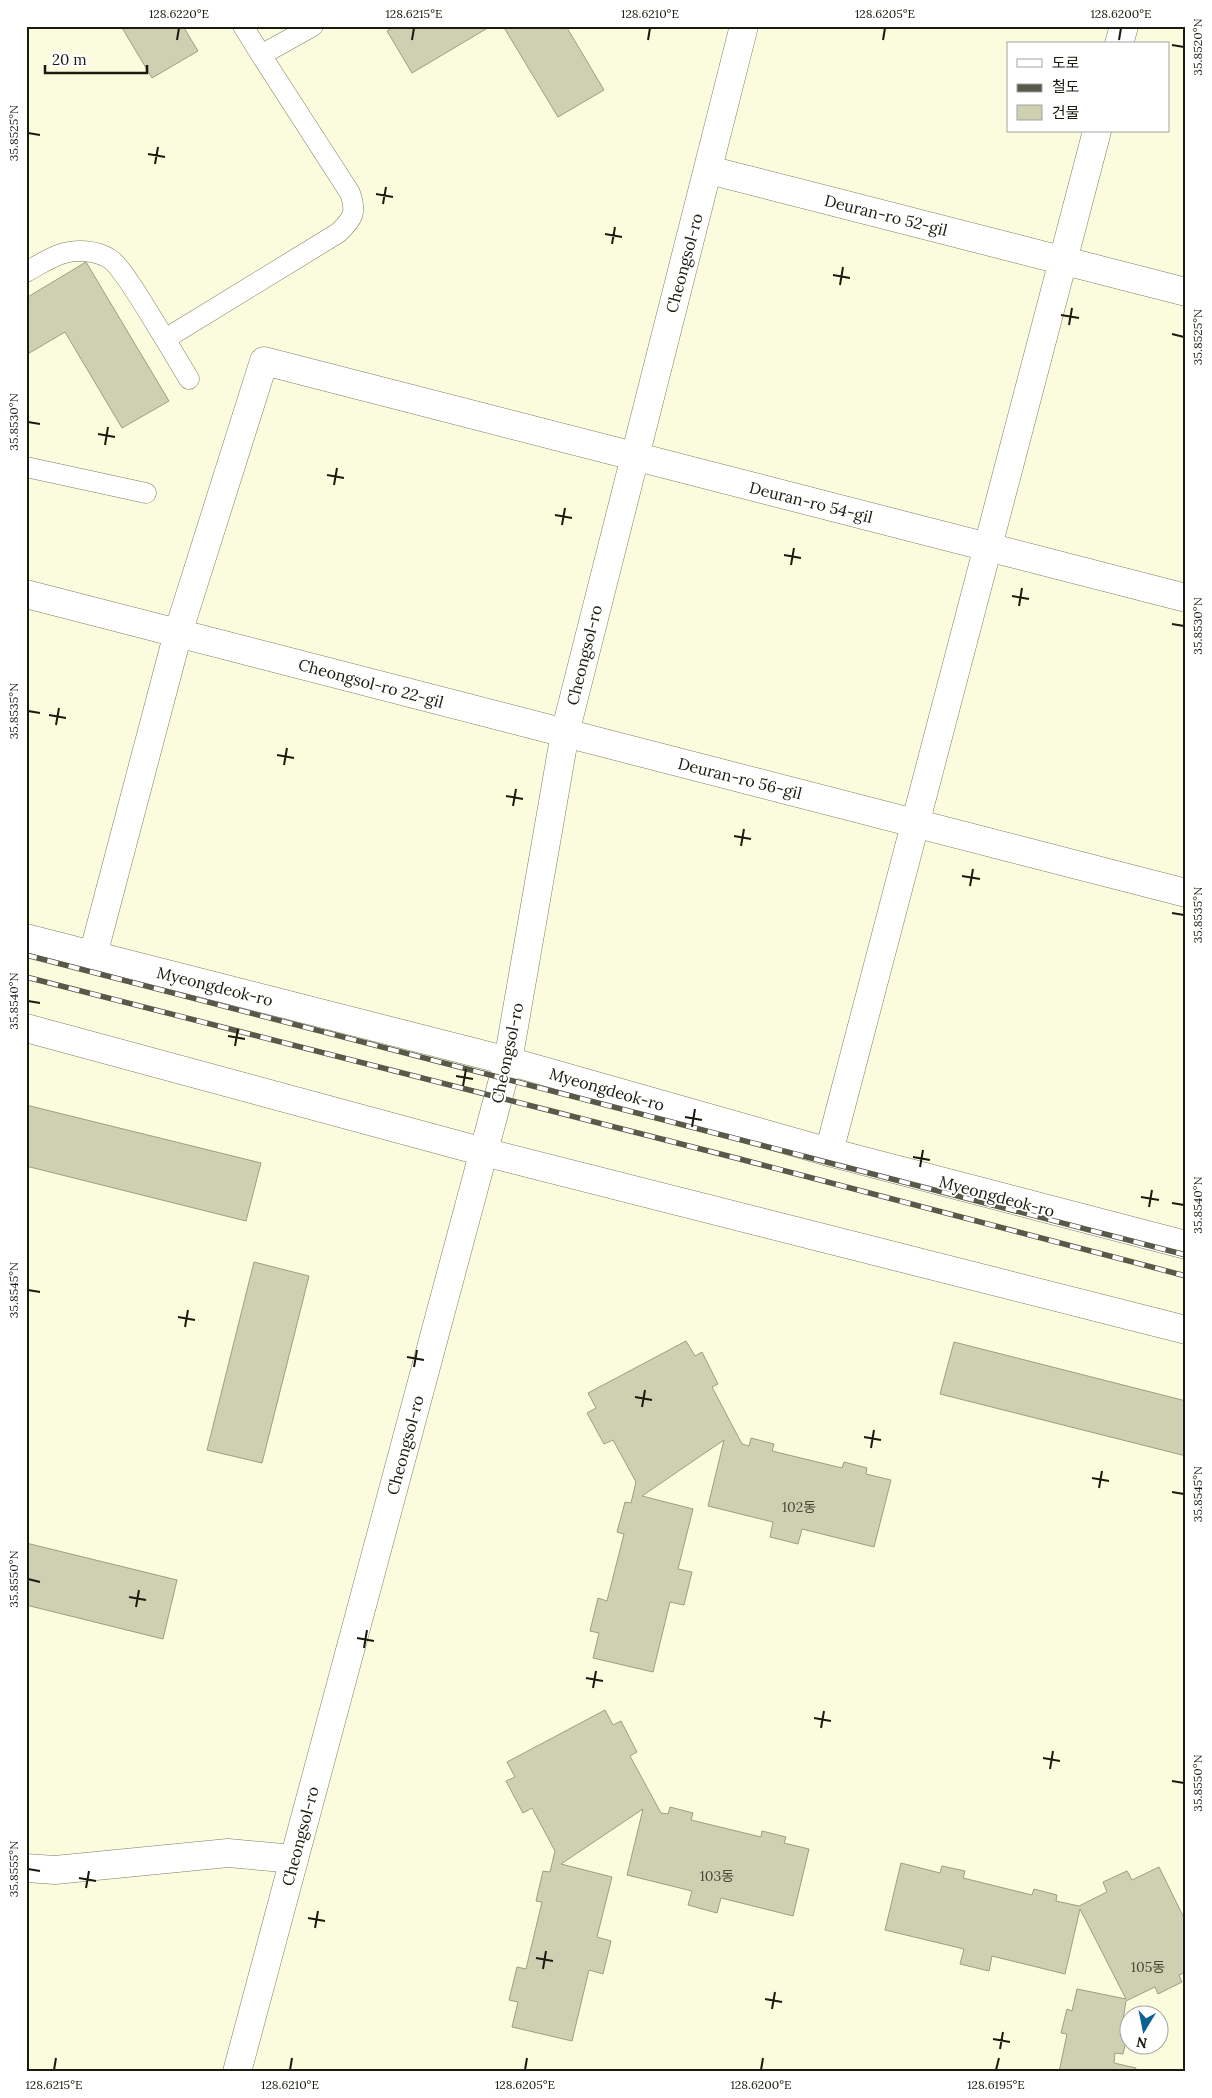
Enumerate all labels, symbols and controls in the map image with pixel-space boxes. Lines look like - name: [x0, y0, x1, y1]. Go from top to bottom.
- text: 128.6220°E: [149, 6, 209, 21]
- text: 128.6215°E: [385, 6, 443, 21]
- text: 128.6210°E: [621, 6, 679, 21]
- text: 128.6205°E: [855, 6, 915, 21]
- text: 128.6200°E: [1091, 6, 1152, 21]
- text: 35.8520°N: [1190, 18, 1205, 76]
- scale bar: [45, 42, 148, 74]
- legend: [1007, 42, 1170, 132]
- text: 20 m: [52, 50, 87, 69]
- text: 도로: [1052, 53, 1080, 72]
- text: 철도: [1052, 77, 1080, 96]
- text: 건물: [1052, 103, 1080, 122]
- text: 35.8525°N: [6, 105, 21, 161]
- street label: Deuran-ro 52-gil: [822, 190, 950, 240]
- street label: Cheongsol-ro: [661, 211, 707, 315]
- text: 35.8525°N: [1190, 309, 1205, 365]
- text: 35.8530°N: [6, 393, 21, 451]
- street label: Deuran-ro 54-gil: [747, 477, 875, 527]
- text: 35.8530°N: [1190, 597, 1205, 655]
- street label: Cheongsol-ro: [562, 603, 606, 707]
- street label: Cheongsol-ro 22-gil: [296, 654, 446, 712]
- text: 35.8535°N: [6, 683, 21, 739]
- street label: Deuran-ro 56-gil: [676, 753, 804, 803]
- text: 35.8535°N: [1190, 887, 1205, 943]
- street label: Myeongdeok-ro: [155, 962, 275, 1010]
- text: 35.8540°N: [6, 972, 21, 1030]
- street label: Cheongsol-ro: [487, 1001, 527, 1105]
- street label: Myeongdeok-ro: [547, 1063, 667, 1115]
- street label: Myeongdeok-ro: [937, 1171, 1057, 1221]
- text: 35.8540°N: [1190, 1176, 1205, 1234]
- text: 35.8545°N: [6, 1262, 21, 1318]
- street label: Cheongsol-ro: [382, 1393, 428, 1497]
- text: 35.8545°N: [1190, 1466, 1205, 1522]
- house number: 102동: [782, 1498, 816, 1516]
- text: 35.8550°N: [6, 1550, 21, 1608]
- text: 35.8550°N: [1190, 1754, 1205, 1812]
- street label: Cheongsol-ro: [277, 1784, 323, 1888]
- text: 35.8555°N: [6, 1841, 21, 1897]
- house number: 103동: [700, 1867, 734, 1885]
- house number: 105동: [1131, 1958, 1165, 1976]
- north arrow: [1120, 2006, 1170, 2056]
- text: N: [1135, 2033, 1149, 2053]
- text: 128.6215°E: [25, 2077, 83, 2092]
- text: 128.6210°E: [261, 2077, 319, 2092]
- text: 128.6205°E: [495, 2077, 555, 2092]
- text: 128.6200°E: [731, 2077, 792, 2092]
- text: 128.6195°E: [967, 2077, 1025, 2092]

